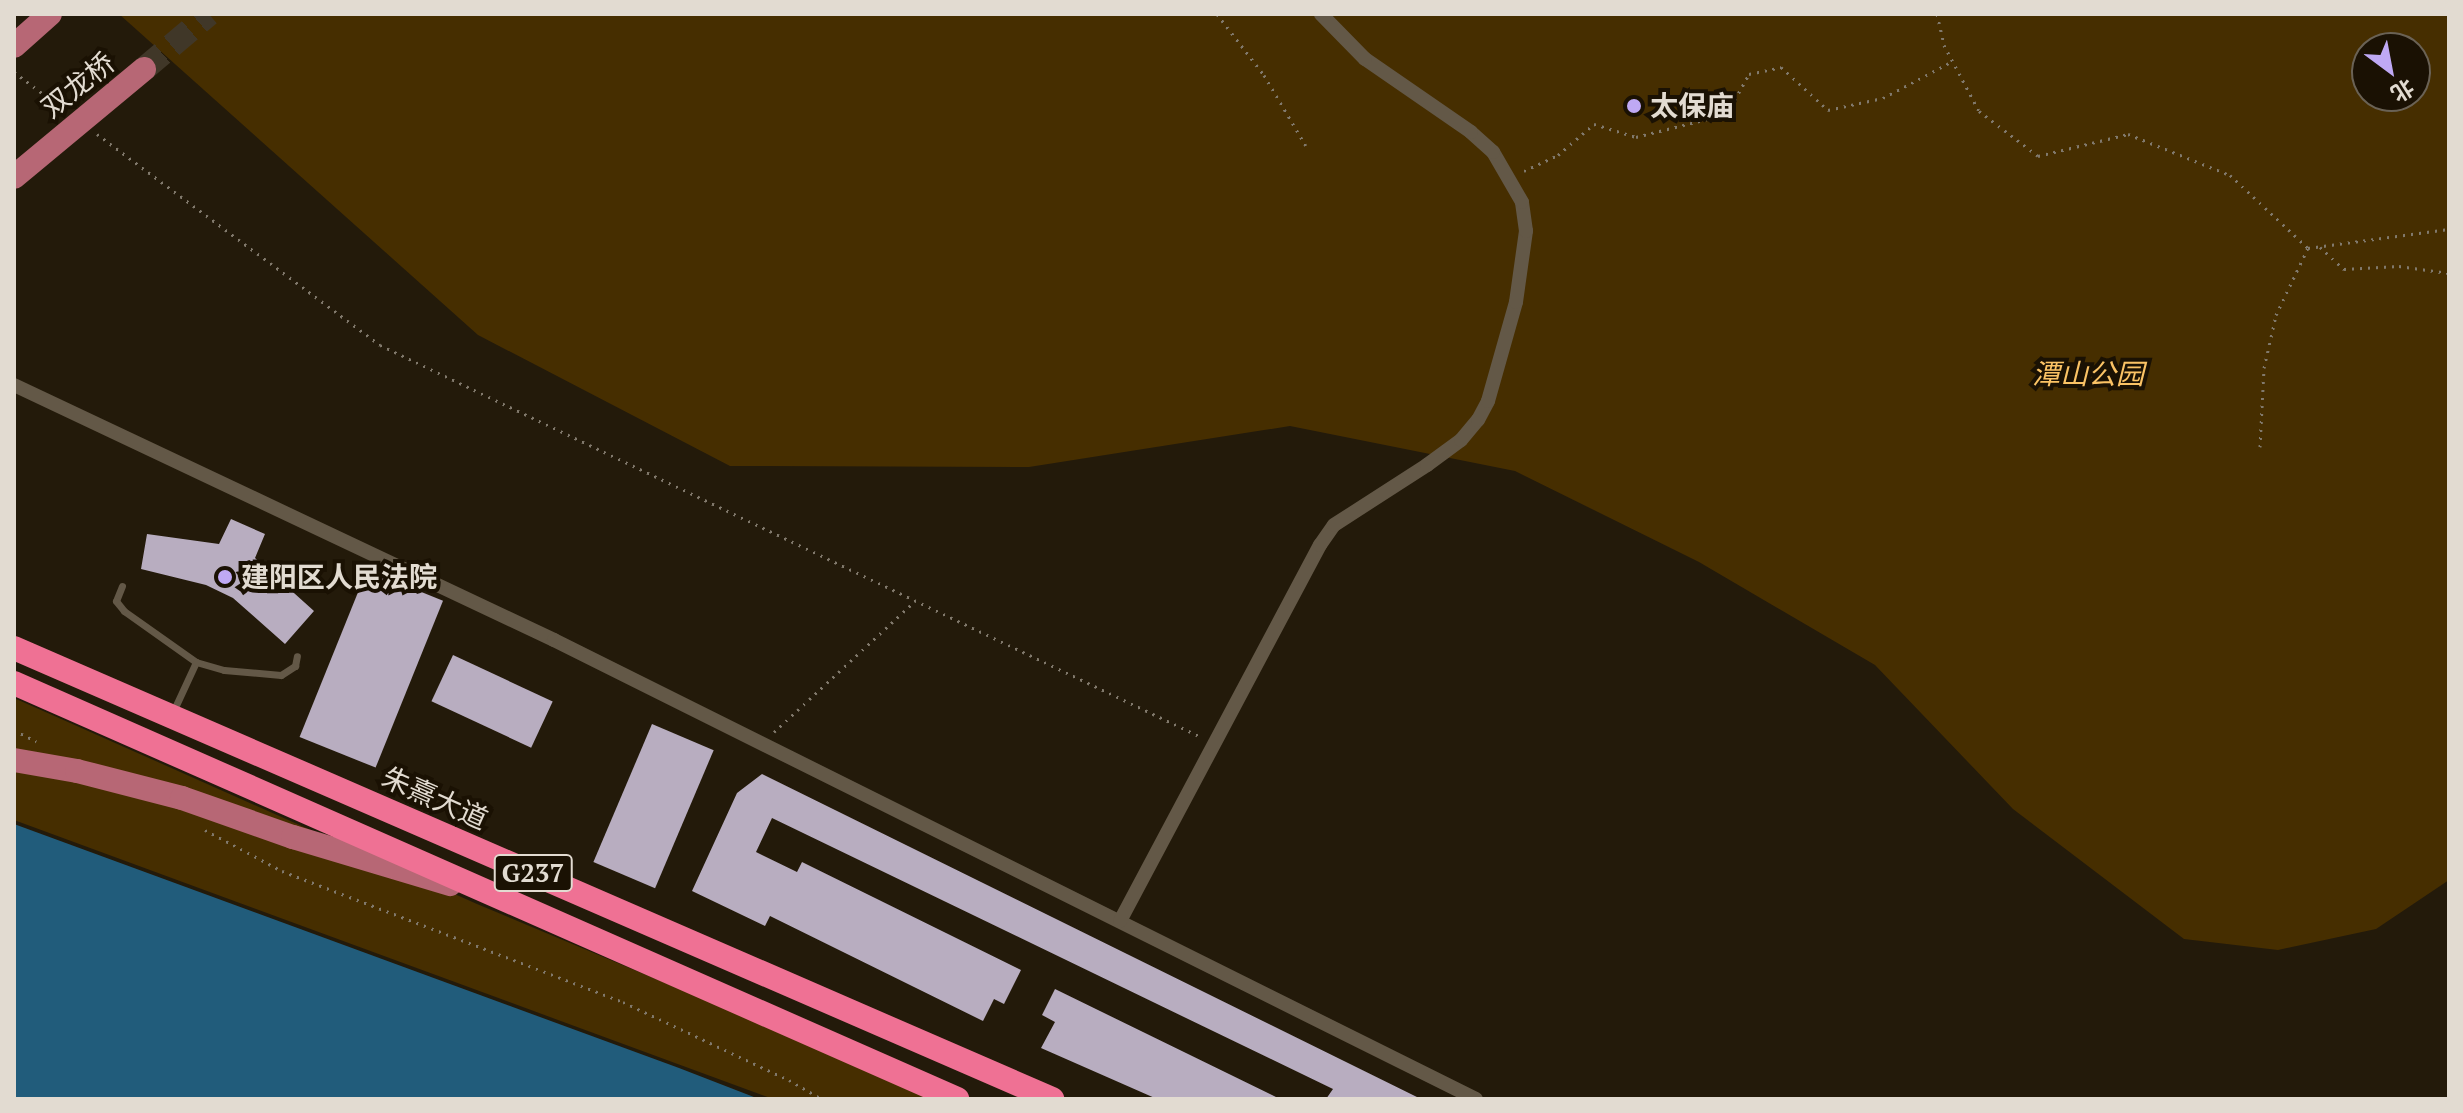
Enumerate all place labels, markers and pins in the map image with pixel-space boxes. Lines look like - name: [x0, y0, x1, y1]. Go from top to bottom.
- place label: 太保庙: [1650, 89, 1734, 123]
- marker: 太保庙: [1625, 97, 1643, 115]
- place label: 建阳区人民法院: [241, 560, 437, 594]
- marker: 建阳区人民法院: [216, 568, 234, 586]

